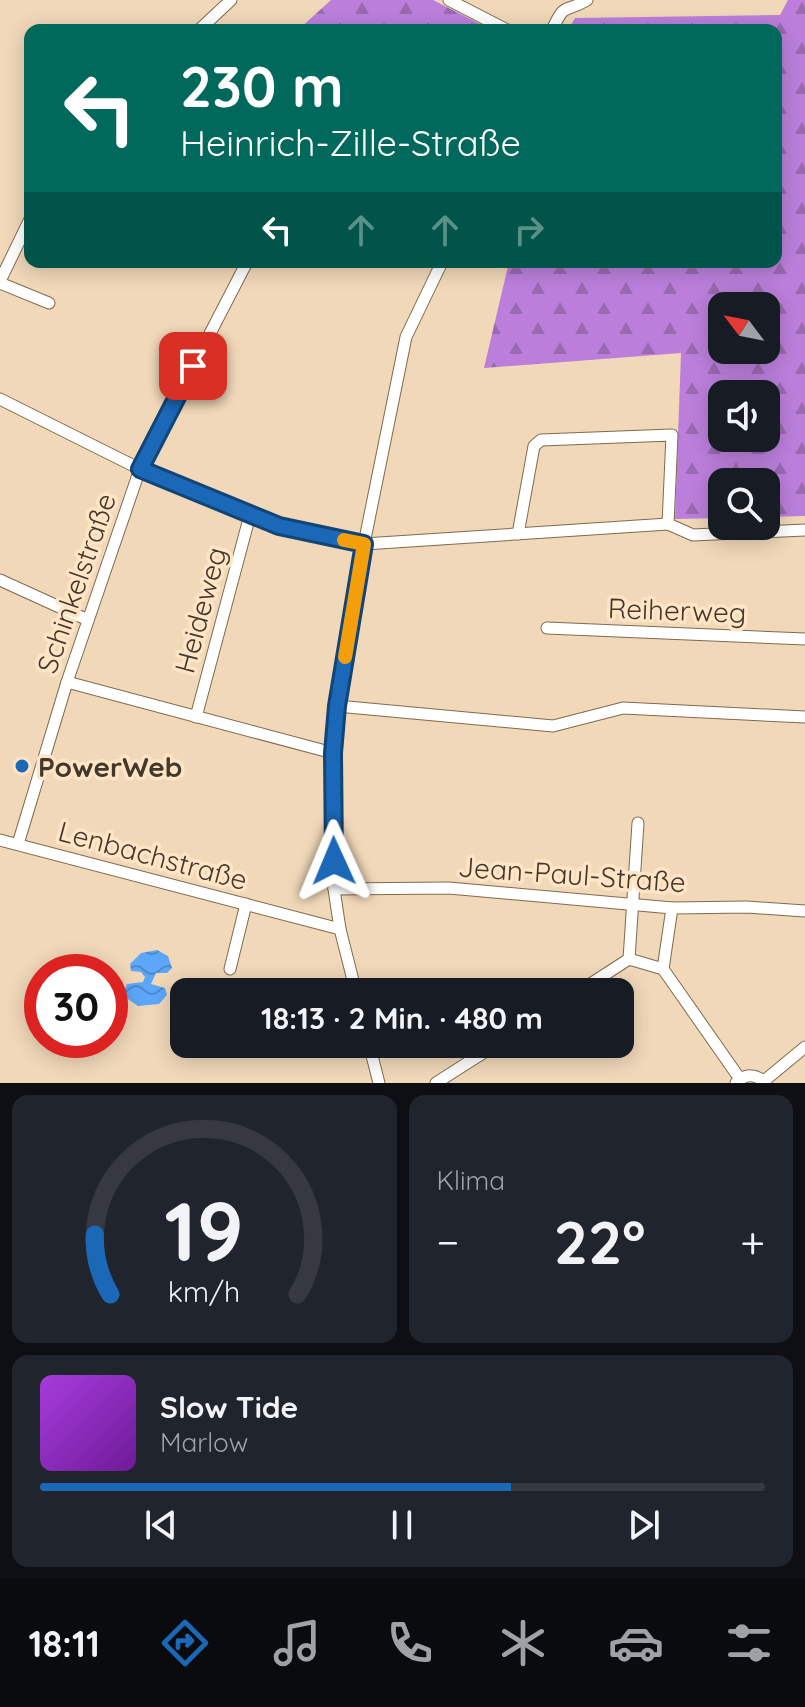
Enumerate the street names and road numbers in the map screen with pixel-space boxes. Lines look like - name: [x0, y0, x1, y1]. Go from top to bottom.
- street label: Schinkelstraße: [29, 489, 123, 677]
- street label: Heideweg: [166, 543, 234, 677]
- street label: Reiherweg: [607, 590, 747, 630]
- street label: Lenbachstraße: [55, 813, 251, 897]
- street label: Jean-Paul-Straße: [457, 849, 687, 899]

